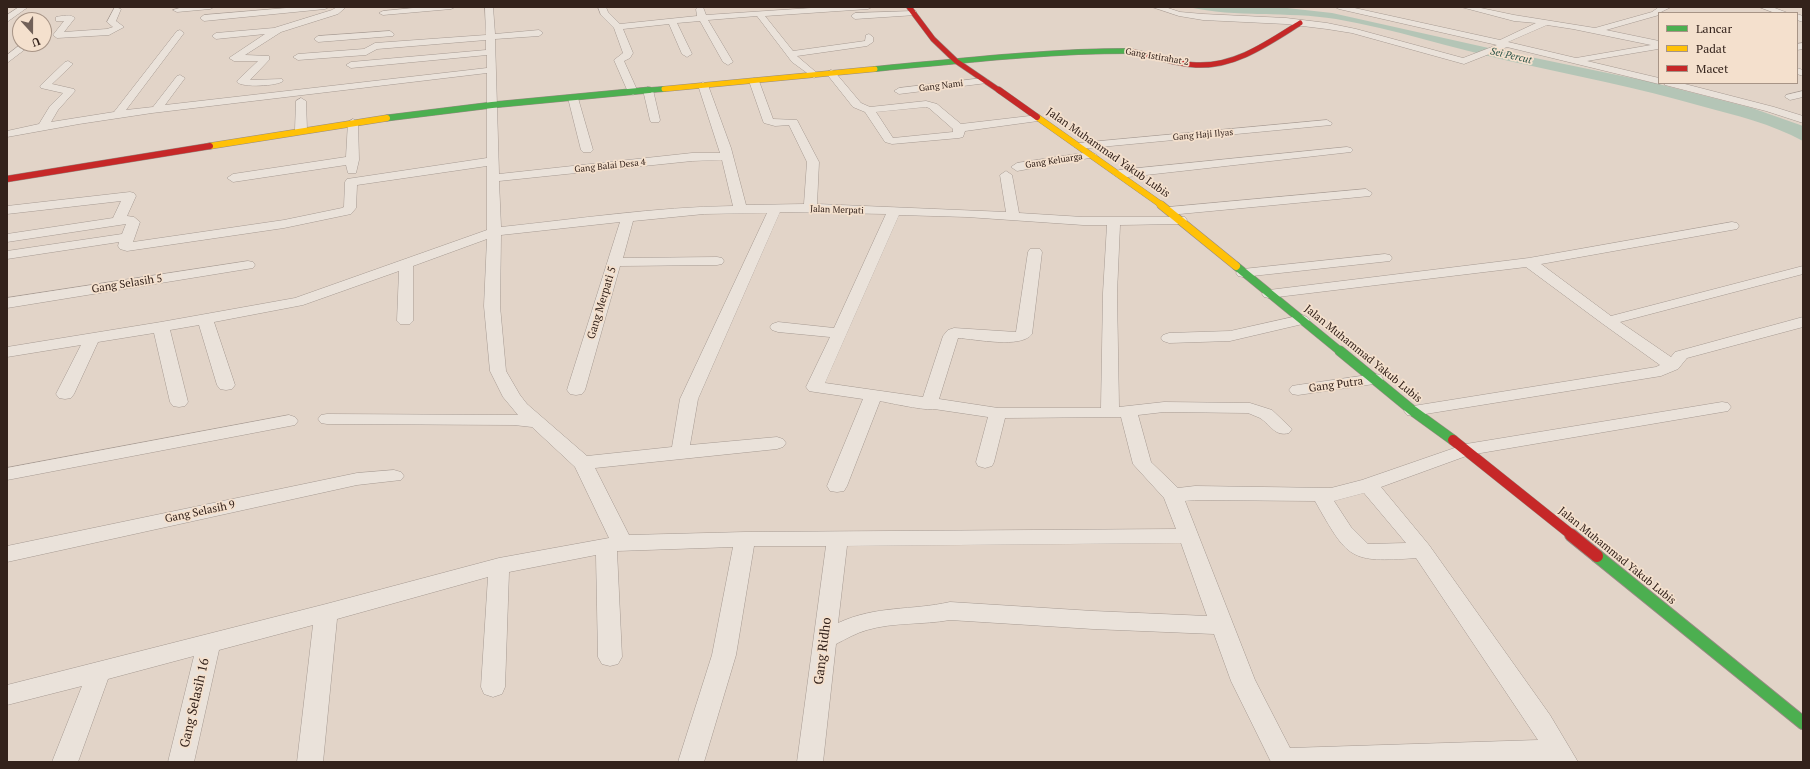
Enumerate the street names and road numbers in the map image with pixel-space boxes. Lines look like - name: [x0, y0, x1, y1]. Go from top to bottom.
- street label: Gang Istirahat 2: [1124, 46, 1190, 68]
- street label: Gang Nami: [918, 78, 964, 94]
- street label: Jalan Muhammad Yakub Lubis: [1044, 105, 1172, 201]
- street label: Gang Haji Ilyas: [1172, 127, 1234, 143]
- street label: Gang Keluarga: [1024, 151, 1084, 171]
- street label: Gang Balai Desa 4: [574, 157, 646, 175]
- street label: Jalan Merpati: [810, 204, 864, 216]
- street label: Gang Merpati 5: [585, 265, 619, 341]
- street label: Gang Selasih 5: [91, 272, 163, 296]
- street label: Jalan Muhammad Yakub Lubis: [1302, 302, 1424, 406]
- street label: Gang Putra: [1308, 375, 1364, 395]
- street label: Gang Selasih 9: [164, 498, 236, 526]
- street label: Jalan Muhammad Yakub Lubis: [1556, 504, 1678, 608]
- street label: Gang Ridho: [811, 617, 835, 685]
- street label: Gang Selasih 16: [177, 657, 213, 749]

